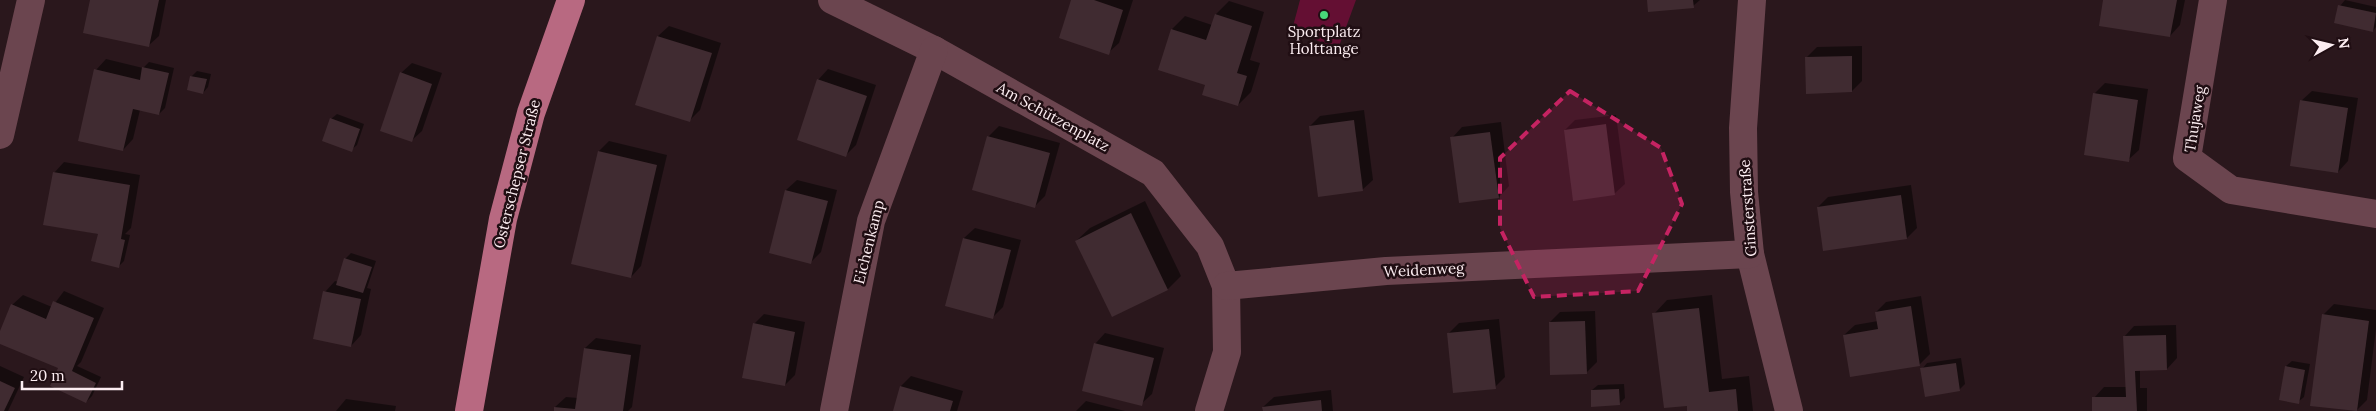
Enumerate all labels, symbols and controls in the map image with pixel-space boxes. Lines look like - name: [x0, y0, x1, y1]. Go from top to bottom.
- marker: Sportplatz Holttange: [1318, 9, 1330, 21]
- north arrow: [2306, 20, 2356, 70]
- place label: Sportplatz Holttange: [1288, 22, 1360, 58]
- text: N: [2334, 37, 2354, 50]
- street label: Am Schützenplatz: [993, 77, 1113, 155]
- street label: Thujaweg: [2180, 84, 2209, 154]
- street label: Osterschepser Straße: [489, 98, 544, 250]
- street label: Ginsterstraße: [1735, 159, 1760, 257]
- street label: Eichenkamp: [849, 198, 888, 286]
- street label: Weidenweg: [1383, 258, 1466, 281]
- scale bar: [22, 358, 122, 390]
- text: 20 m: [30, 366, 65, 385]

